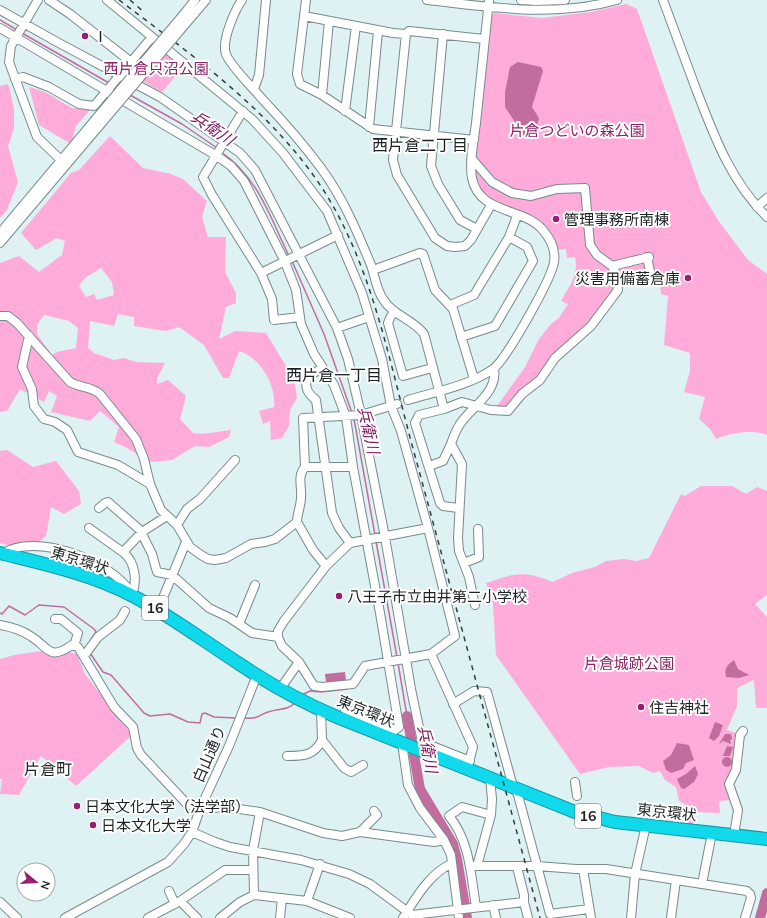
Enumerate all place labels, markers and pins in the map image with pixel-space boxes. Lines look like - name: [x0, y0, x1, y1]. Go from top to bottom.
- place label: Ⅰ: [93, 27, 108, 46]
- marker: Ⅰ: [80, 31, 90, 41]
- place label: 管理事務所南棟: [564, 210, 669, 229]
- marker: 管理事務所南棟: [551, 214, 561, 224]
- place label: 災害用備蓄倉庫: [575, 269, 680, 288]
- marker: 災害用備蓄倉庫: [683, 273, 693, 283]
- place label: 八王子市立由井第二小学校: [347, 587, 527, 606]
- marker: 八王子市立由井第二小学校: [334, 591, 344, 601]
- place label: 住吉神社: [649, 698, 709, 717]
- marker: 住吉神社: [636, 702, 646, 712]
- place label: 日本文化大学（法学部）: [85, 797, 250, 816]
- marker: 日本文化大学（法学部）: [72, 801, 82, 811]
- place label: 日本文化大学: [101, 816, 191, 835]
- marker: 日本文化大学: [88, 820, 98, 830]

